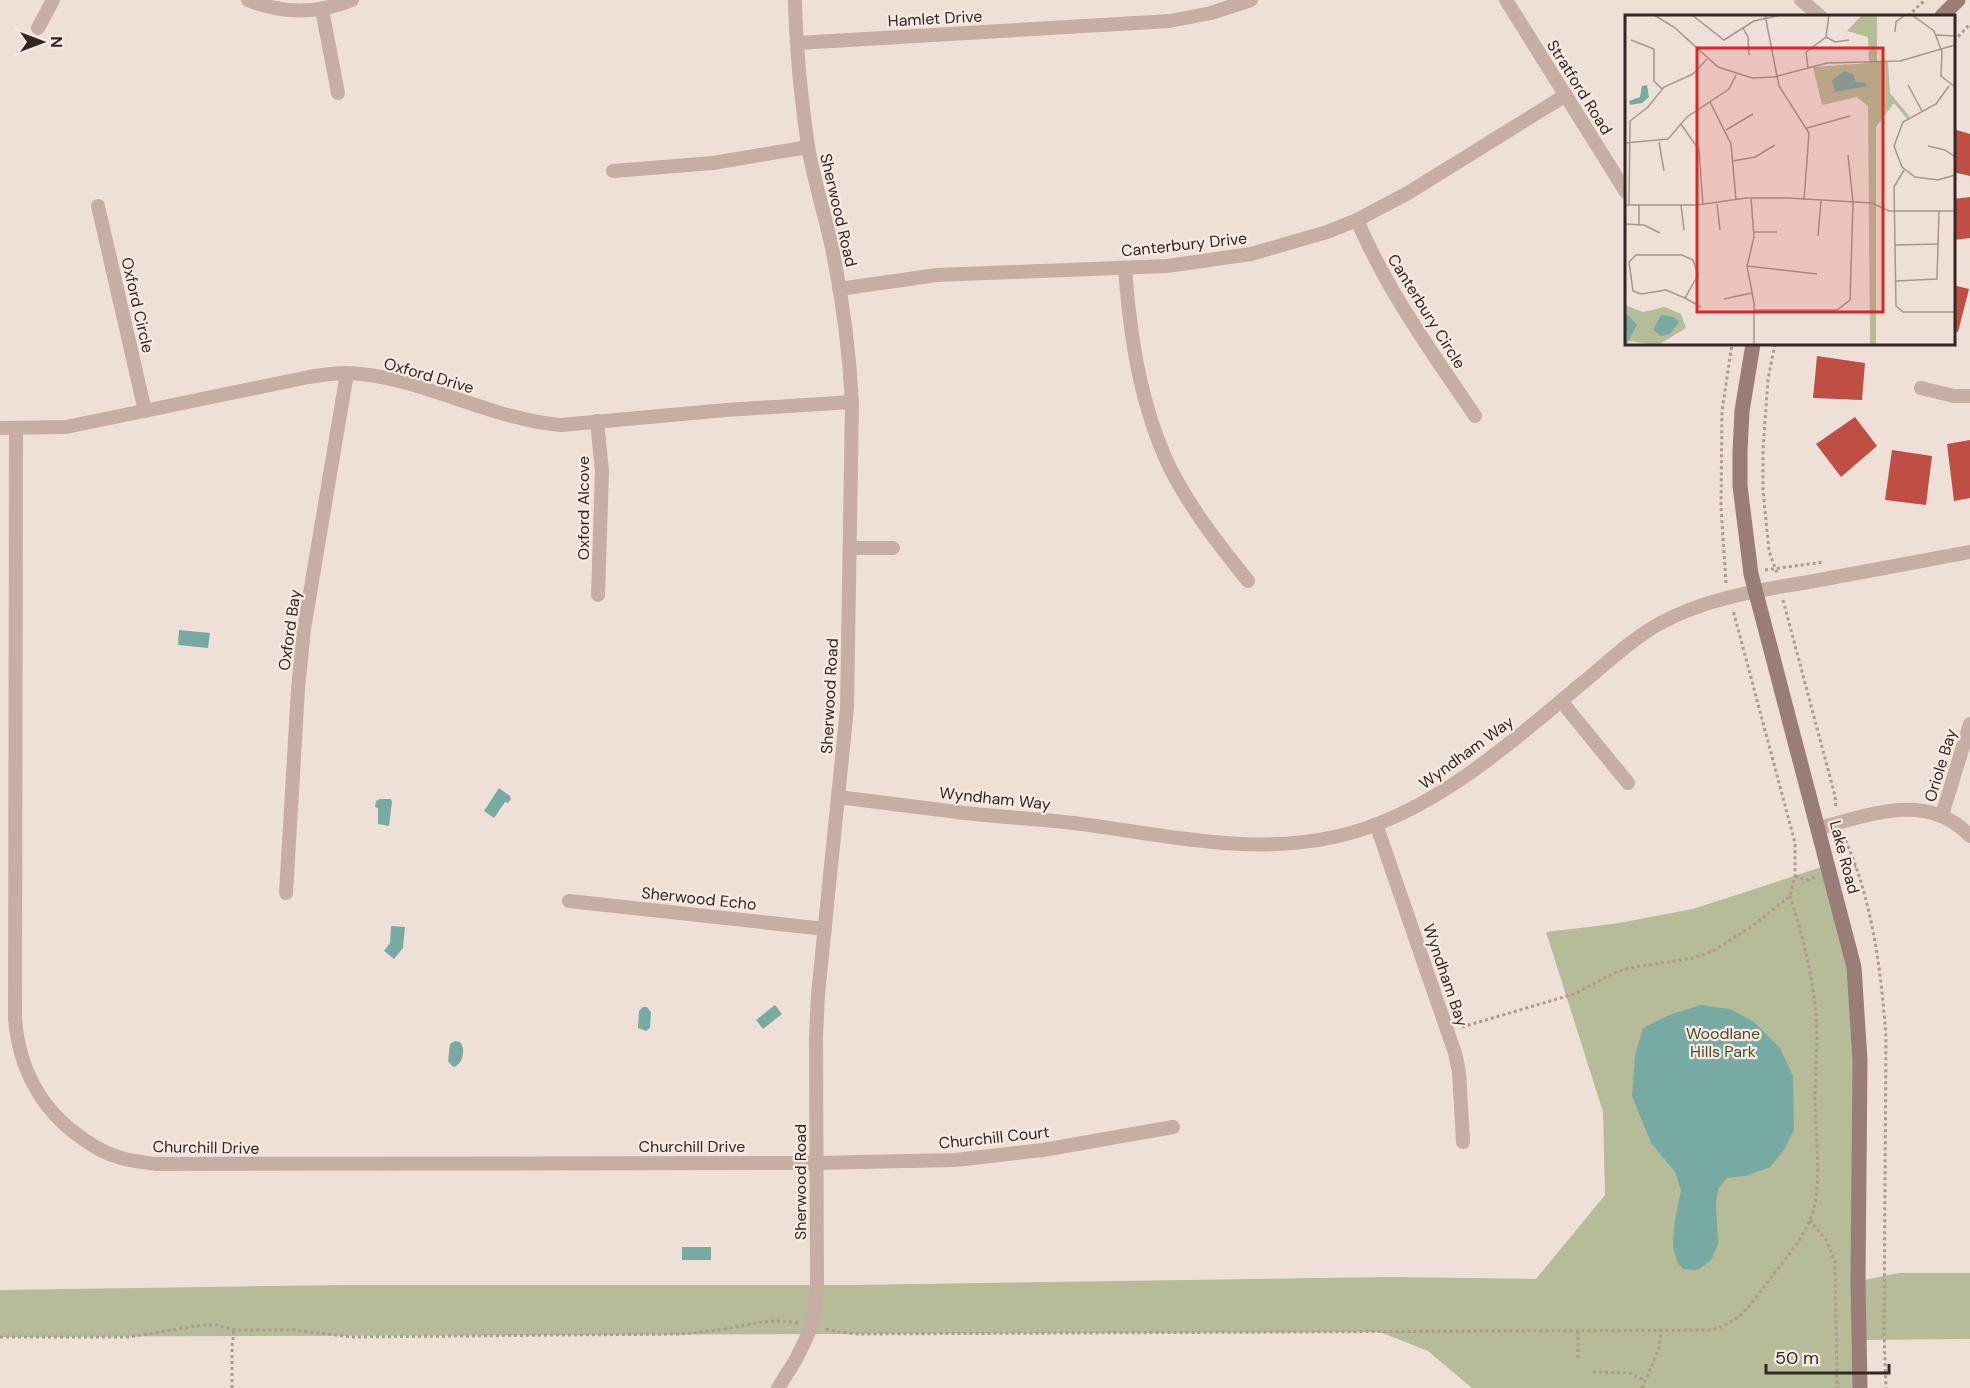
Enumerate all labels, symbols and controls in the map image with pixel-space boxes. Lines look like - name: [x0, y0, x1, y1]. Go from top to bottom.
- street label: Hamlet Drive: [887, 6, 983, 31]
- north arrow: [12, 12, 72, 72]
- inset map: [1625, 15, 1955, 345]
- text: N: [46, 36, 67, 48]
- street label: Stratford Road: [1542, 36, 1617, 139]
- street label: Sherwood Road: [815, 151, 862, 269]
- street label: Canterbury Drive: [1120, 227, 1248, 262]
- street label: Canterbury Circle: [1383, 250, 1470, 373]
- street label: Oxford Circle: [116, 255, 159, 355]
- street label: Oxford Drive: [381, 353, 476, 398]
- street label: Oxford Alcove: [573, 456, 594, 560]
- street label: Oxford Bay: [273, 588, 306, 672]
- street label: Sherwood Road: [816, 638, 843, 754]
- street label: Wyndham Way: [1415, 711, 1518, 794]
- street label: Oriole Bay: [1919, 726, 1962, 804]
- street label: Wyndham Way: [938, 782, 1052, 815]
- street label: Lake Road: [1825, 818, 1864, 896]
- street label: Sherwood Echo: [640, 882, 758, 915]
- street label: Wyndham Bay: [1418, 921, 1473, 1029]
- park label: Woodlane Hills Park: [1686, 1023, 1760, 1062]
- street label: Churchill Court: [938, 1121, 1051, 1154]
- street label: Sherwood Road: [790, 1124, 811, 1240]
- street label: Churchill Drive: [152, 1136, 260, 1159]
- street label: Churchill Drive: [639, 1136, 745, 1157]
- scale bar: [1766, 1337, 1889, 1375]
- text: 50 m: [1775, 1346, 1819, 1370]

